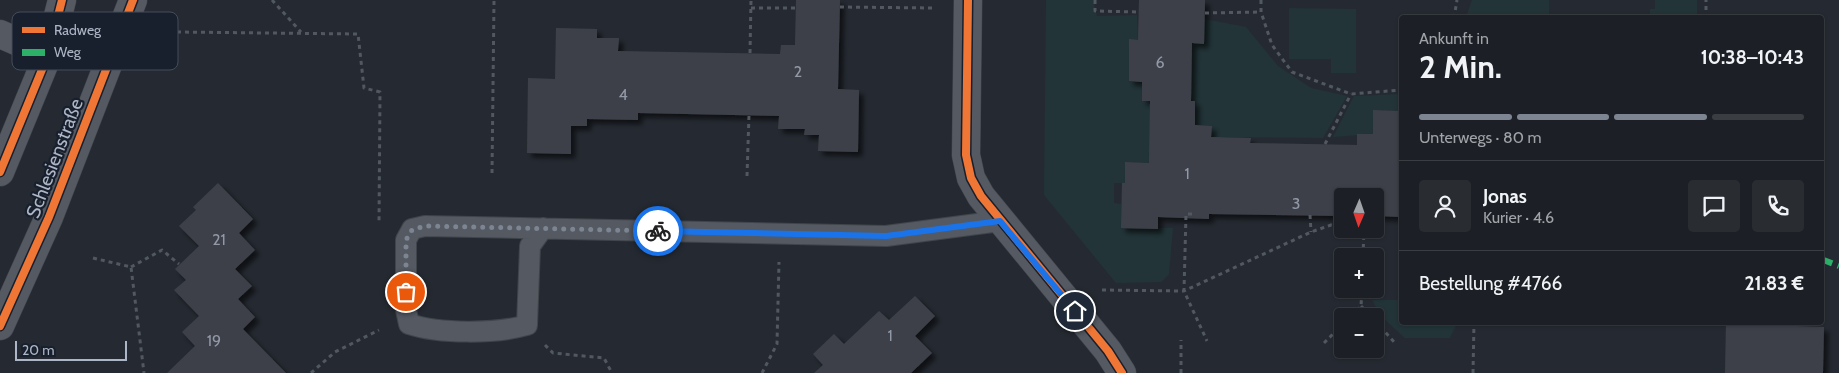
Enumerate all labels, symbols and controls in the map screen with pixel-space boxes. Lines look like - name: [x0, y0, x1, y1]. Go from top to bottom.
- legend: [12, 12, 178, 70]
- text: Radweg: [54, 21, 102, 39]
- text: Ankunft in: [1419, 29, 1489, 48]
- text: Weg: [54, 43, 82, 61]
- text: 10:38–10:43: [1701, 46, 1804, 69]
- text: 2 Min.: [1419, 47, 1502, 86]
- house number: 6: [1155, 53, 1165, 72]
- house number: 2: [794, 62, 802, 81]
- house number: 4: [618, 85, 628, 104]
- street label: Schlesienstraße: [21, 95, 88, 221]
- text: Unterwegs · 80 m: [1419, 128, 1542, 147]
- house number: 1: [1184, 164, 1190, 183]
- button: person: [1419, 180, 1471, 232]
- button: chat: [1688, 180, 1740, 232]
- button: phone: [1752, 180, 1804, 232]
- text: Jonas: [1483, 185, 1527, 208]
- north arrow: [1334, 188, 1384, 238]
- map controls: [1334, 188, 1384, 358]
- house number: 3: [1292, 194, 1300, 213]
- courier: [633, 206, 683, 256]
- text: Kurier · 4.6: [1483, 208, 1554, 227]
- icon: bike: [644, 217, 672, 245]
- house number: 21: [212, 230, 226, 249]
- button: +: [1334, 248, 1384, 298]
- pin: [385, 271, 427, 313]
- text: Bestellung #4766: [1419, 272, 1562, 295]
- text: 21.83 €: [1745, 272, 1804, 295]
- icon: bag: [392, 278, 420, 306]
- pin: [1054, 290, 1096, 332]
- icon: home: [1061, 297, 1089, 325]
- button: −: [1334, 308, 1384, 358]
- house number: 1: [887, 326, 893, 345]
- house number: 19: [207, 331, 221, 350]
- scale bar: [15, 338, 128, 361]
- text: 20 m: [22, 341, 55, 359]

